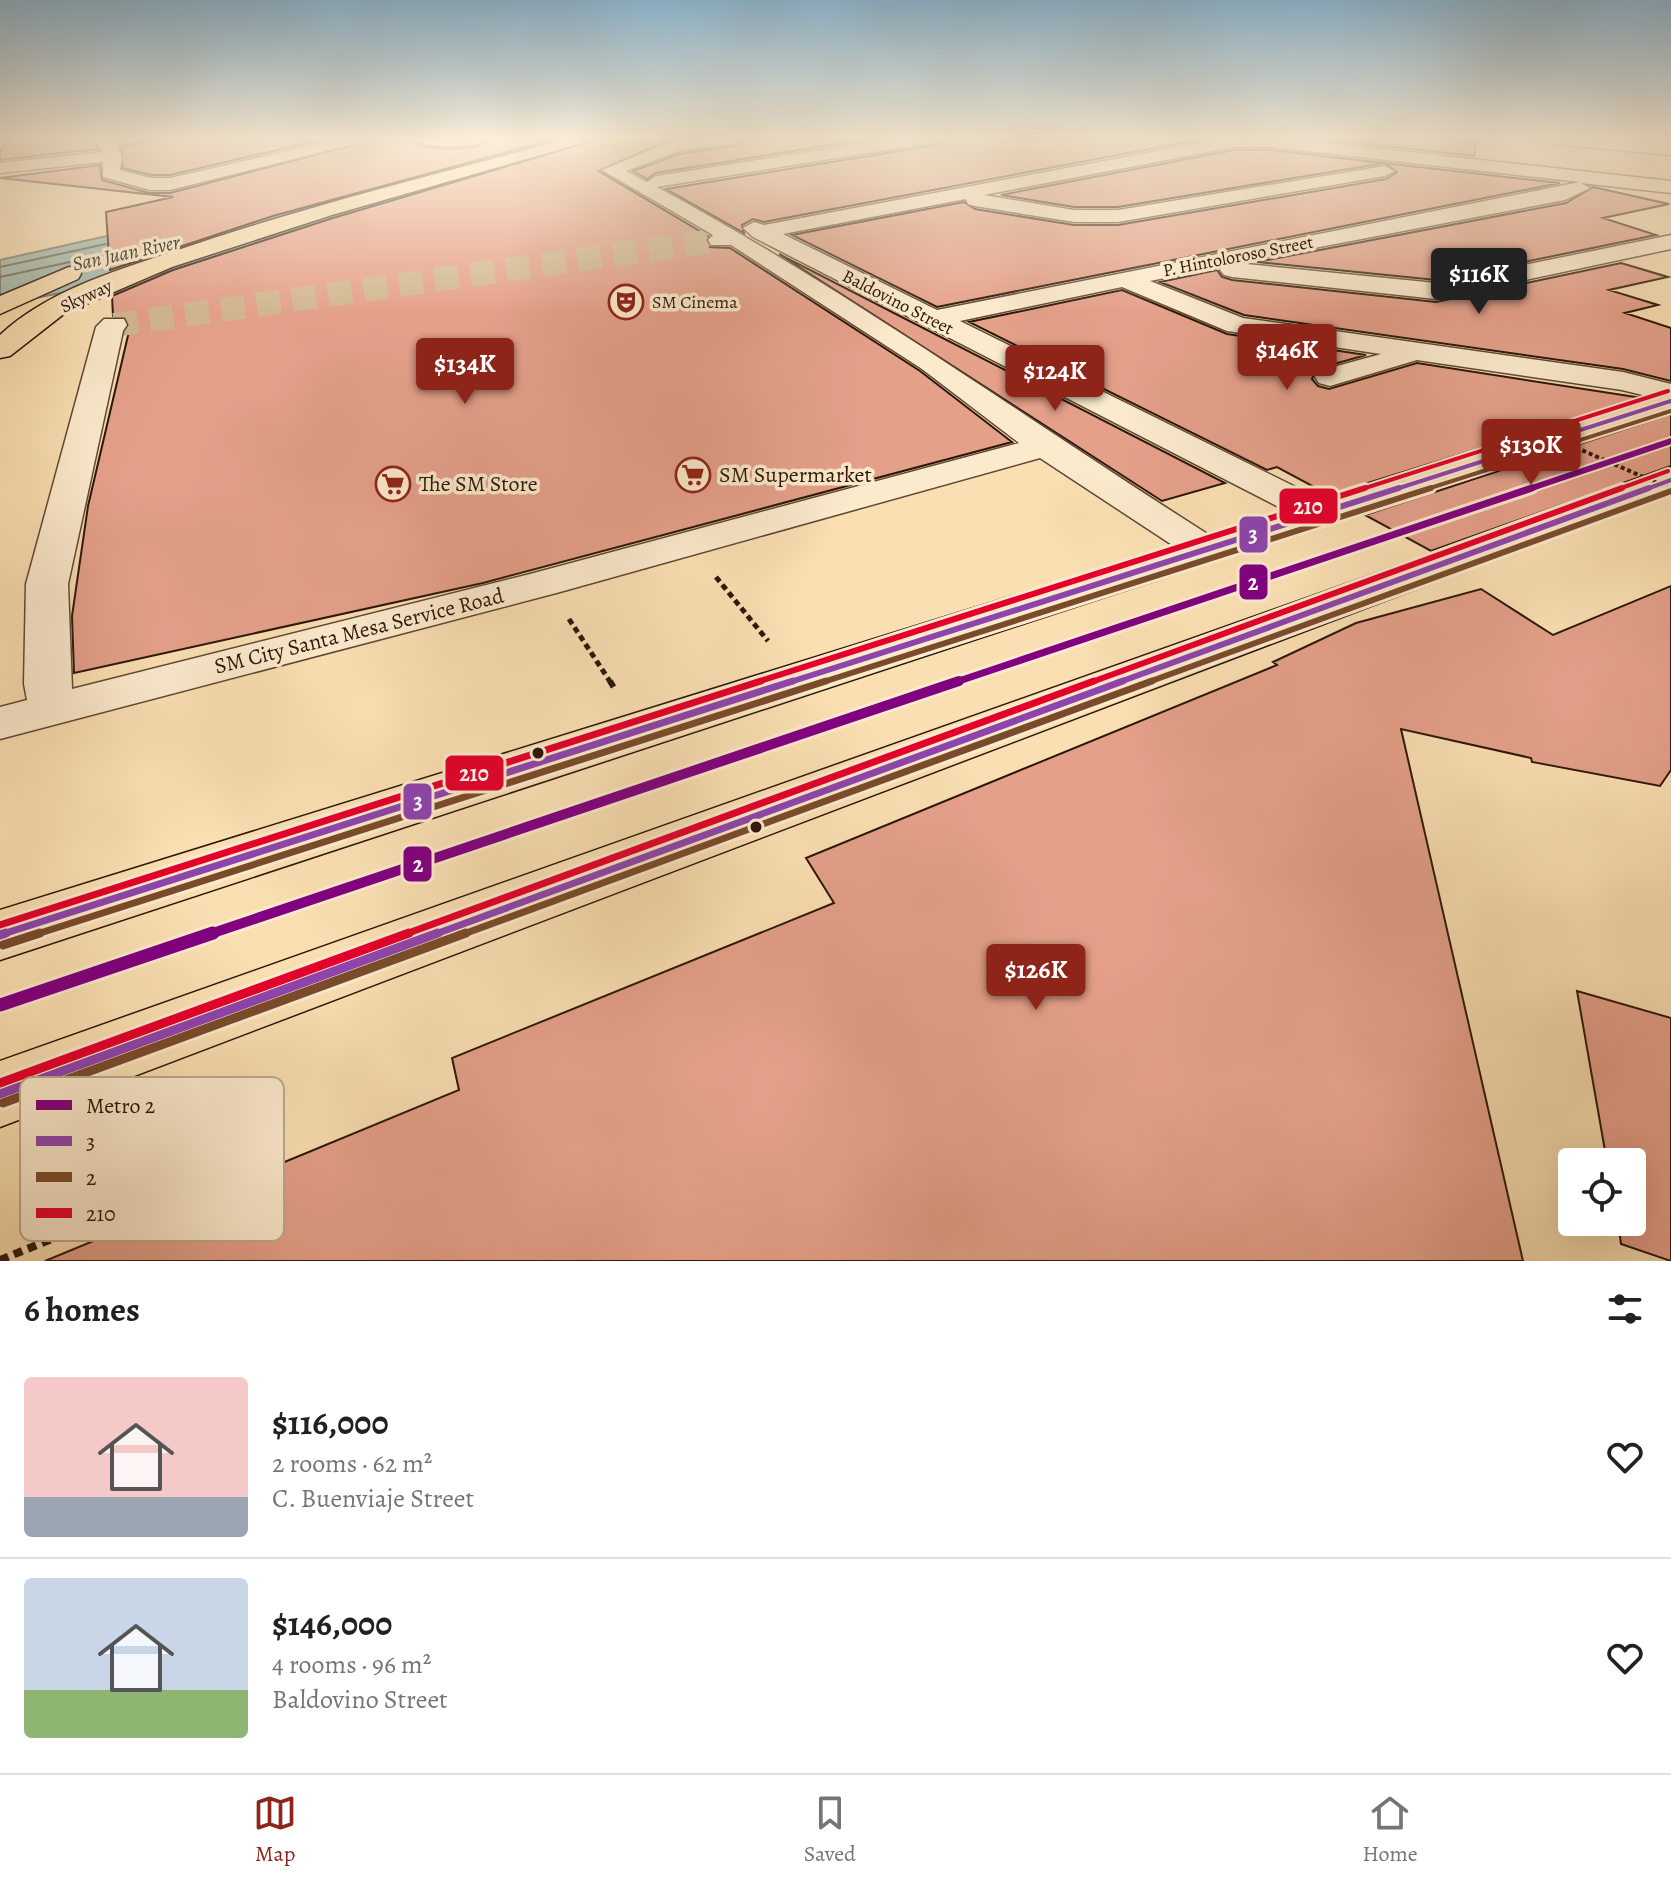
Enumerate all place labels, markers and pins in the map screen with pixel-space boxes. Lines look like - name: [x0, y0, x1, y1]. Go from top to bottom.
- pin: $116K: [1423, 248, 1535, 316]
- theatre icon: SM Cinema: [607, 283, 645, 321]
- place label: SM Cinema: [652, 290, 738, 314]
- pin: $146K: [1231, 324, 1343, 392]
- pin: $134K: [409, 338, 521, 406]
- pin: $124K: [999, 345, 1111, 413]
- pin: $130K: [1475, 419, 1587, 487]
- supermarket icon: SM Supermarket: [674, 456, 712, 494]
- place label: SM Supermarket: [719, 460, 872, 490]
- supermarket icon: The SM Store: [374, 465, 412, 503]
- place label: The SM Store: [419, 469, 538, 499]
- unlabelled marker: [530, 745, 546, 761]
- unlabelled marker: [748, 819, 764, 835]
- pin: $126K: [980, 944, 1092, 1012]

